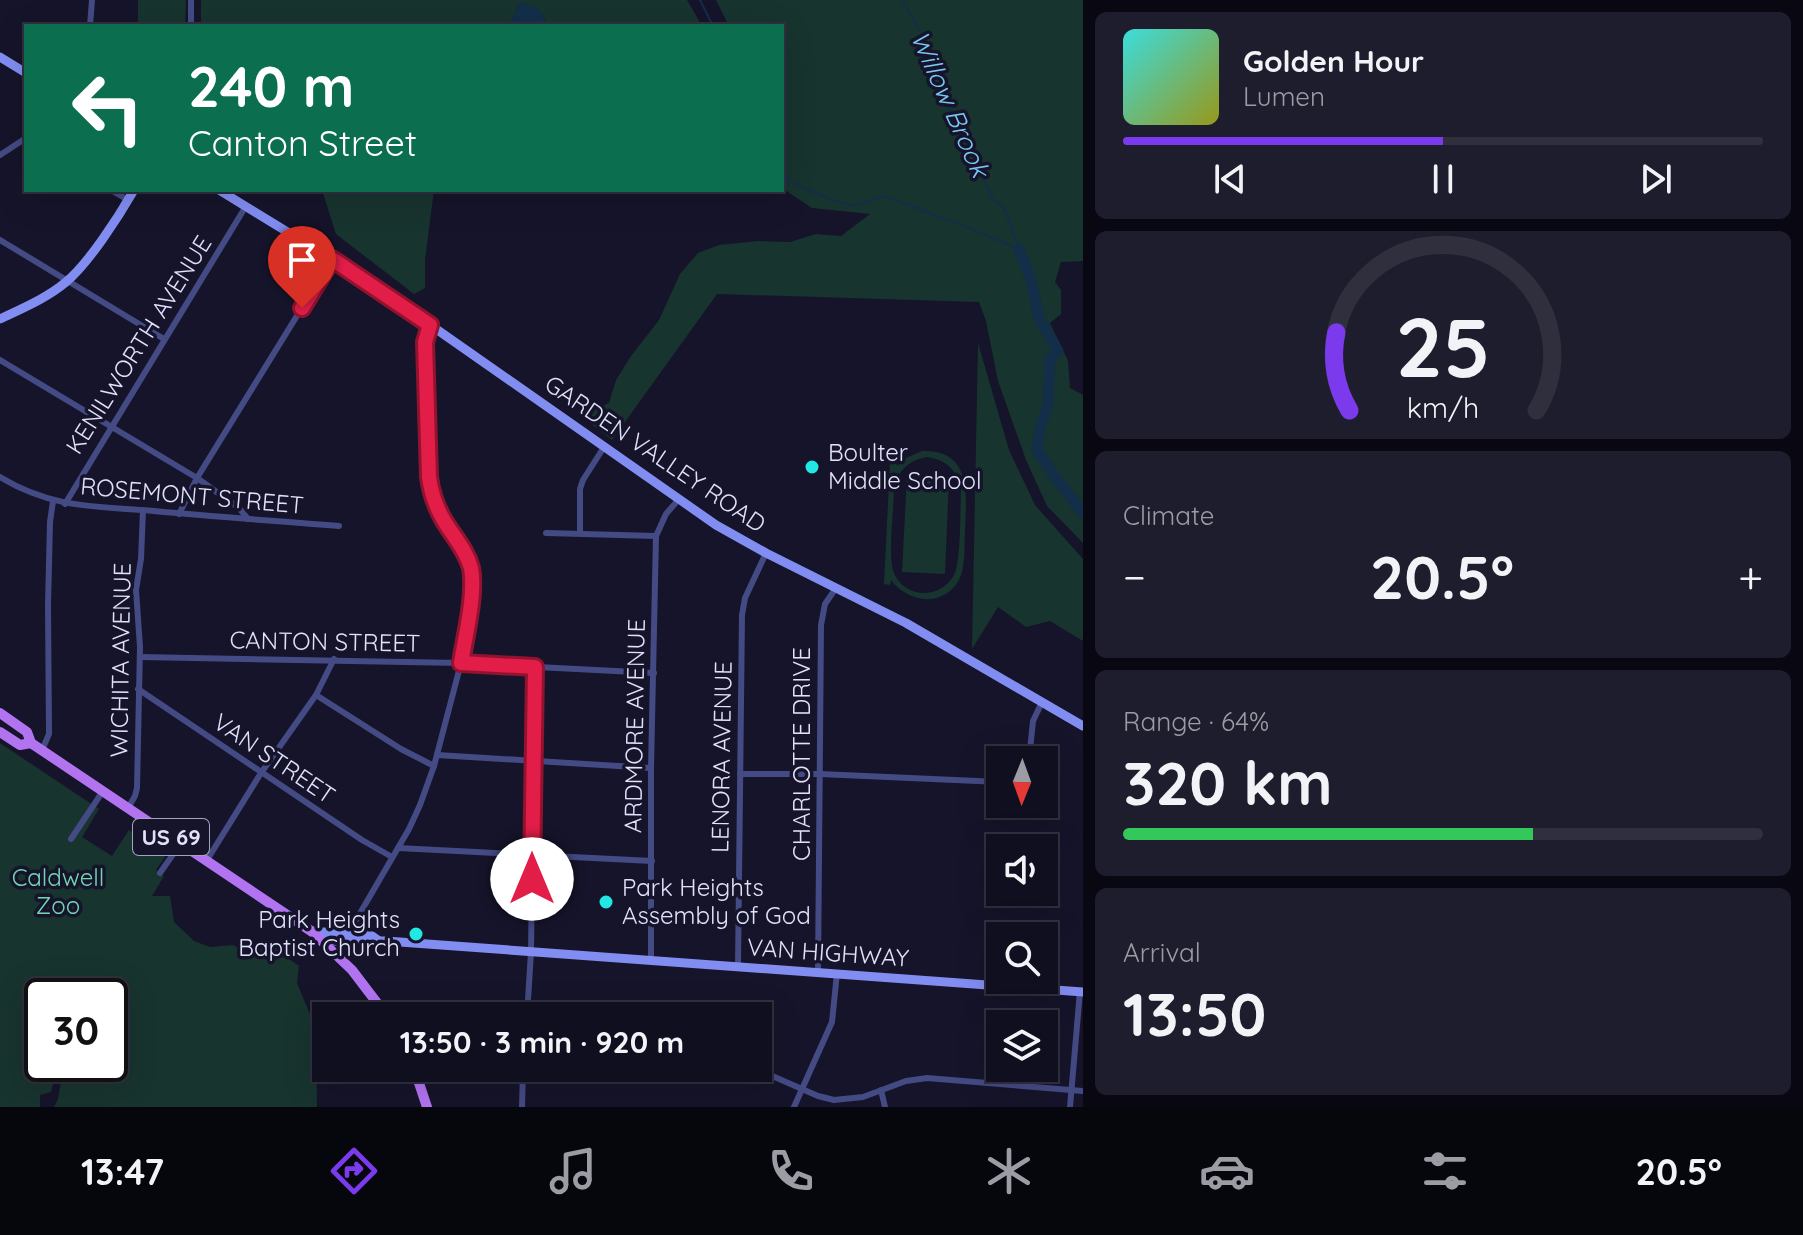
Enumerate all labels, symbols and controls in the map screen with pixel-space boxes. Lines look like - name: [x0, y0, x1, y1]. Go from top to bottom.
- water label: Willow Brook: [904, 26, 998, 184]
- text: Golden Hour: [1243, 42, 1424, 80]
- text: 240 m: [188, 51, 355, 121]
- icon: left: [56, 56, 160, 160]
- text: Lumen: [1243, 80, 1325, 113]
- text: Canton Street: [188, 120, 417, 165]
- icon: previous: [1208, 157, 1252, 201]
- icon: pause: [1421, 157, 1465, 201]
- icon: next: [1634, 157, 1678, 201]
- pin: [268, 226, 336, 308]
- street label: KENILWORTH AVENUE: [59, 230, 218, 459]
- icon: arrive: [280, 238, 324, 282]
- text: 25: [1395, 293, 1491, 397]
- street label: GARDEN VALLEY ROAD: [539, 368, 772, 538]
- text: km/h: [1407, 389, 1479, 425]
- place label: Boulter Middle School: [828, 437, 982, 495]
- marker: Boulter Middle School: [803, 458, 821, 476]
- street label: ROSEMONT STREET: [79, 470, 305, 520]
- text: Climate: [1123, 499, 1214, 532]
- text: 20.5°: [1370, 539, 1514, 614]
- text: −: [1123, 549, 1146, 604]
- text: +: [1738, 549, 1763, 604]
- street label: WICHITA AVENUE: [103, 562, 137, 758]
- street label: ARDMORE AVENUE: [617, 618, 651, 833]
- street label: CANTON STREET: [229, 624, 421, 658]
- street label: CHARLOTTE DRIVE: [786, 647, 816, 861]
- street label: LENORA AVENUE: [704, 661, 738, 853]
- text: Range · 64%: [1123, 705, 1269, 738]
- street label: VAN STREET: [208, 706, 341, 810]
- text: 320 km: [1123, 745, 1332, 820]
- north arrow: [986, 746, 1058, 818]
- map controls: [986, 746, 1058, 1082]
- road number: US 69: [133, 819, 209, 855]
- button: sound: [986, 834, 1058, 906]
- position arrow: [490, 837, 574, 921]
- park label: Caldwell Zoo: [12, 862, 104, 920]
- place label: Park Heights Assembly of God: [622, 872, 811, 930]
- marker: Park Heights Assembly of God: [597, 893, 615, 911]
- place label: Park Heights Baptist Church: [238, 904, 400, 962]
- button: search: [986, 922, 1058, 994]
- marker: Park Heights Baptist Church: [407, 925, 425, 943]
- street label: VAN HIGHWAY: [746, 931, 910, 973]
- text: Arrival: [1123, 936, 1201, 969]
- text: 13:50: [1123, 976, 1266, 1051]
- speed limit sign: 30: [24, 978, 128, 1082]
- button: layers: [986, 1010, 1058, 1082]
- text: 13:50 · 3 min · 920 m: [400, 1023, 684, 1061]
- icon: directions: [326, 1143, 382, 1199]
- icon: music: [545, 1143, 601, 1199]
- icon: phone: [763, 1143, 819, 1199]
- icon: climate: [981, 1143, 1037, 1199]
- icon: car: [1199, 1143, 1255, 1199]
- icon: filters: [1417, 1143, 1473, 1199]
- text: 13:47: [81, 1149, 164, 1194]
- text: 20.5°: [1635, 1149, 1722, 1194]

